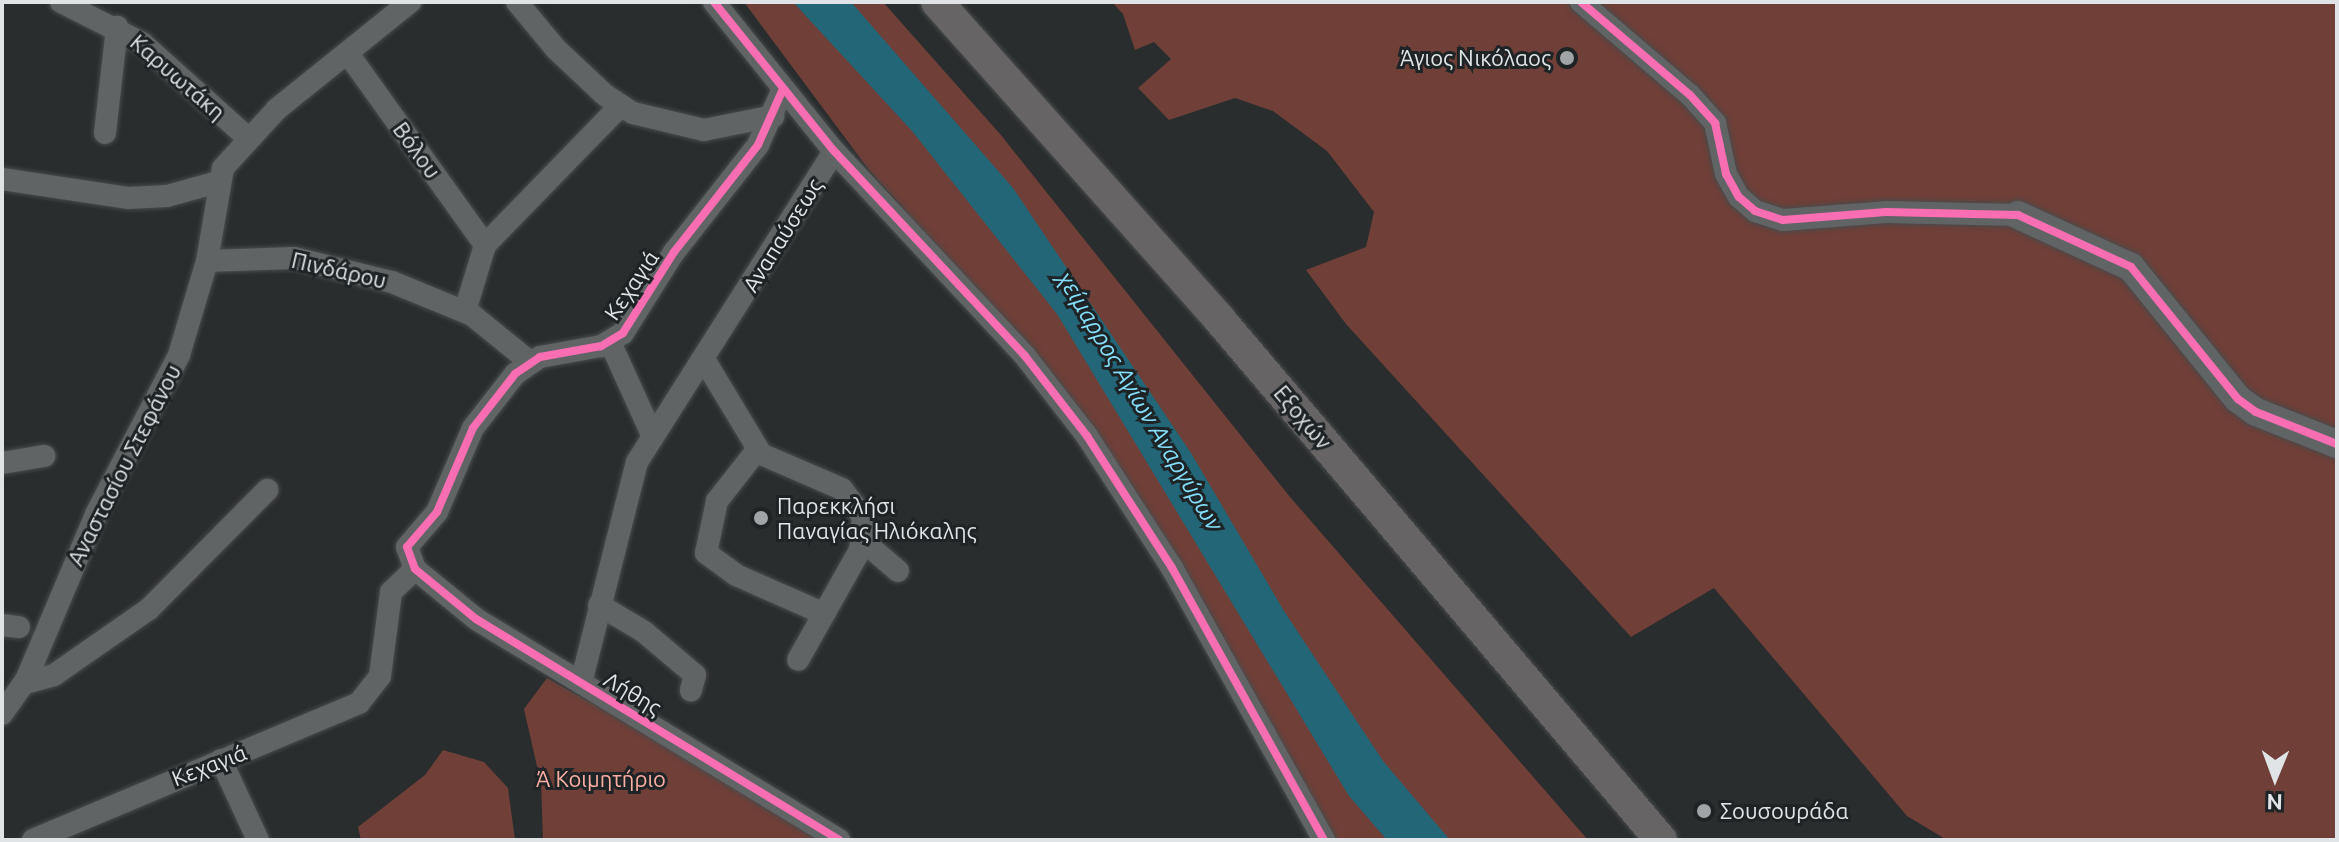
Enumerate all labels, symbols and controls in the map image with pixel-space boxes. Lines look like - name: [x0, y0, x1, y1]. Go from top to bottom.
- street label: Καρυωτάκη: [125, 29, 231, 125]
- place label: Άγιος Νικόλαος: [1400, 45, 1551, 71]
- marker: Άγιος Νικόλαος: [1558, 49, 1576, 67]
- street label: Βόλου: [388, 117, 446, 183]
- street label: Αναπαύσεως: [737, 173, 827, 297]
- street label: Κεχαγιά: [598, 245, 664, 325]
- street label: Πινδάρου: [289, 246, 389, 294]
- water label: χείμαρρος Αγίων Αναργύρων: [1051, 266, 1229, 536]
- street label: Αναστασίου Στεφάνου: [62, 360, 186, 570]
- street label: Εξοχών: [1269, 380, 1337, 454]
- place label: Παρεκκλήσι Παναγίας Ηλιόκαλης: [777, 492, 977, 544]
- marker: Παρεκκλήσι Παναγίας Ηλιόκαλης: [752, 509, 770, 527]
- street label: Λήθης: [600, 666, 666, 720]
- north arrow: [2235, 738, 2315, 818]
- street label: Κεχαγιά: [168, 739, 250, 791]
- park label: Ά Κοιμητήριο: [536, 766, 666, 792]
- text: N: [2266, 790, 2283, 815]
- place label: Σουσουράδα: [1720, 798, 1849, 824]
- marker: Σουσουράδα: [1695, 802, 1713, 820]

